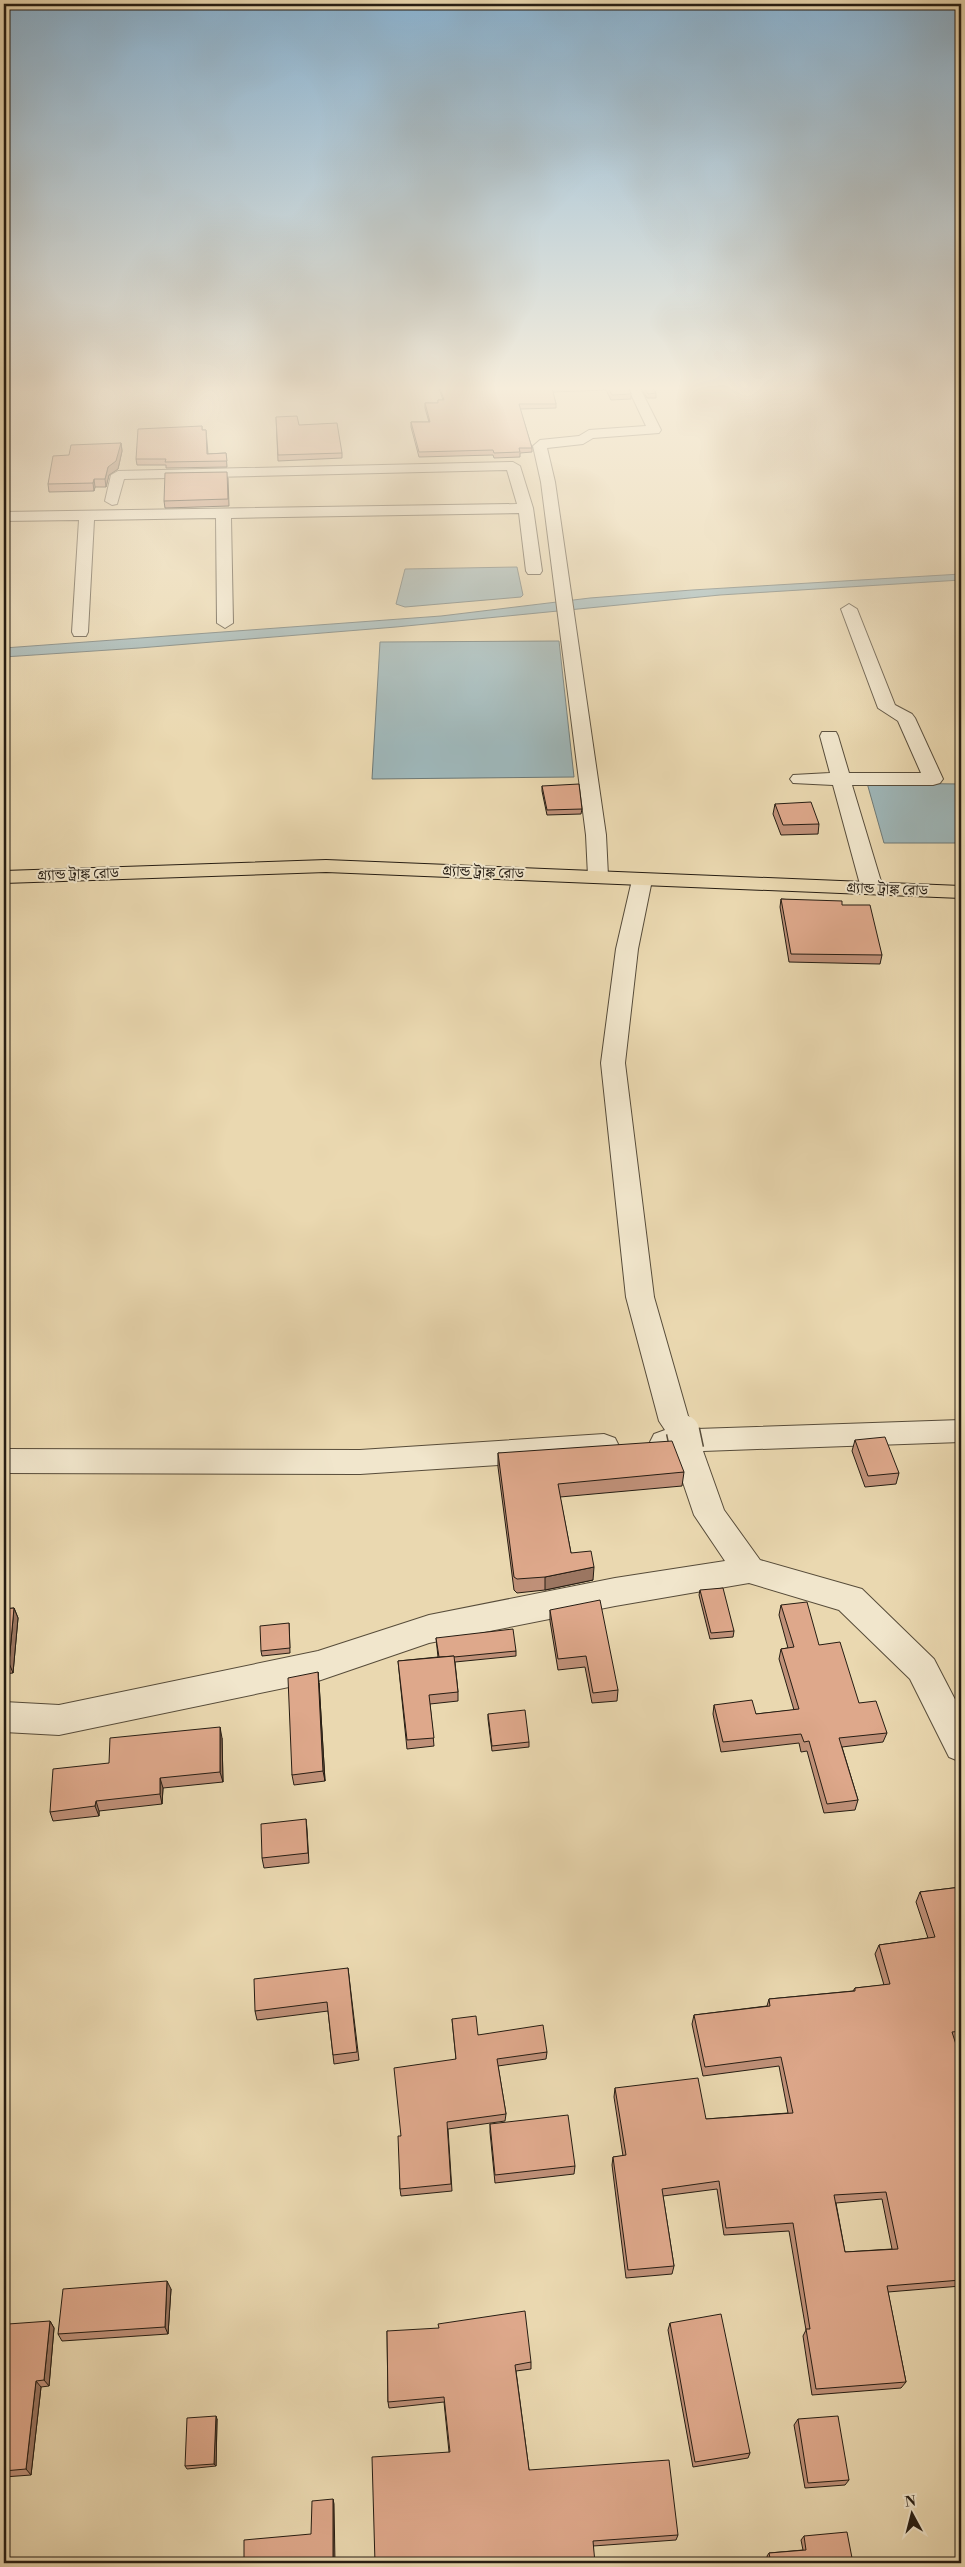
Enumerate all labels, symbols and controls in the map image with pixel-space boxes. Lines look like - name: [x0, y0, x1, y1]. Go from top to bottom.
- street label: গ্র্যান্ড ট্রাঙ্ক রোড: [442, 862, 525, 883]
- street label: গ্র্যান্ড ট্রাঙ্ক রোড: [37, 864, 120, 885]
- street label: গ্র্যান্ড ট্রাঙ্ক রোড: [846, 879, 929, 900]
- north arrow: [888, 2490, 938, 2540]
- text: N: [904, 2492, 917, 2512]

